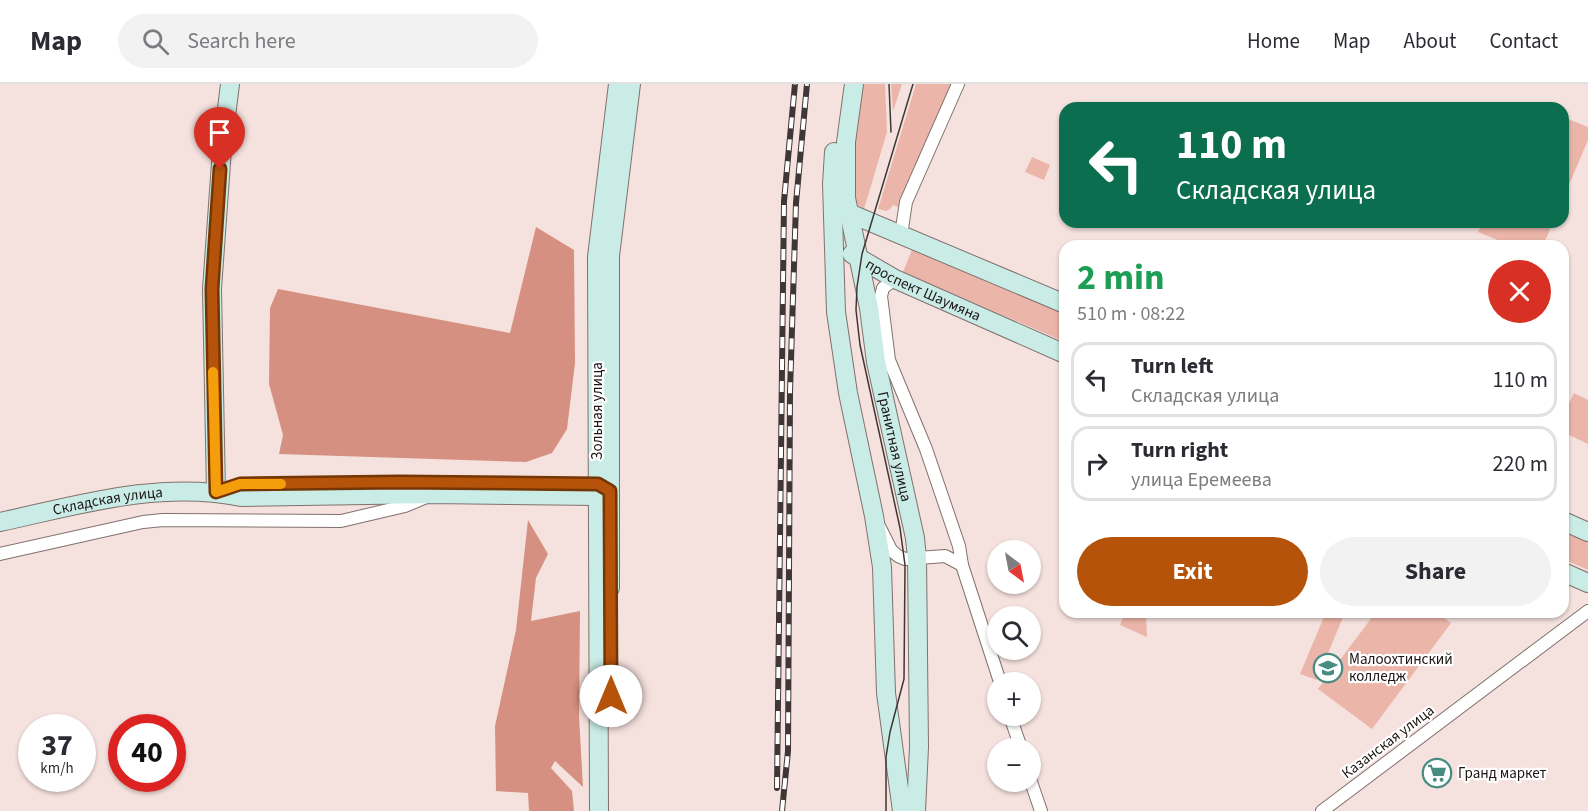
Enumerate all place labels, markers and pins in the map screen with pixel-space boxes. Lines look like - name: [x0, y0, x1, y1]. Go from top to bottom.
- pin: [194, 107, 245, 169]
- place label: Малоохтинский колледж: [1349, 649, 1453, 687]
- school or university icon: Малоохтинский колледж: [1312, 652, 1344, 684]
- supermarket icon: Гранд маркет: [1421, 757, 1453, 789]
- place label: Гранд маркет: [1458, 763, 1547, 784]

